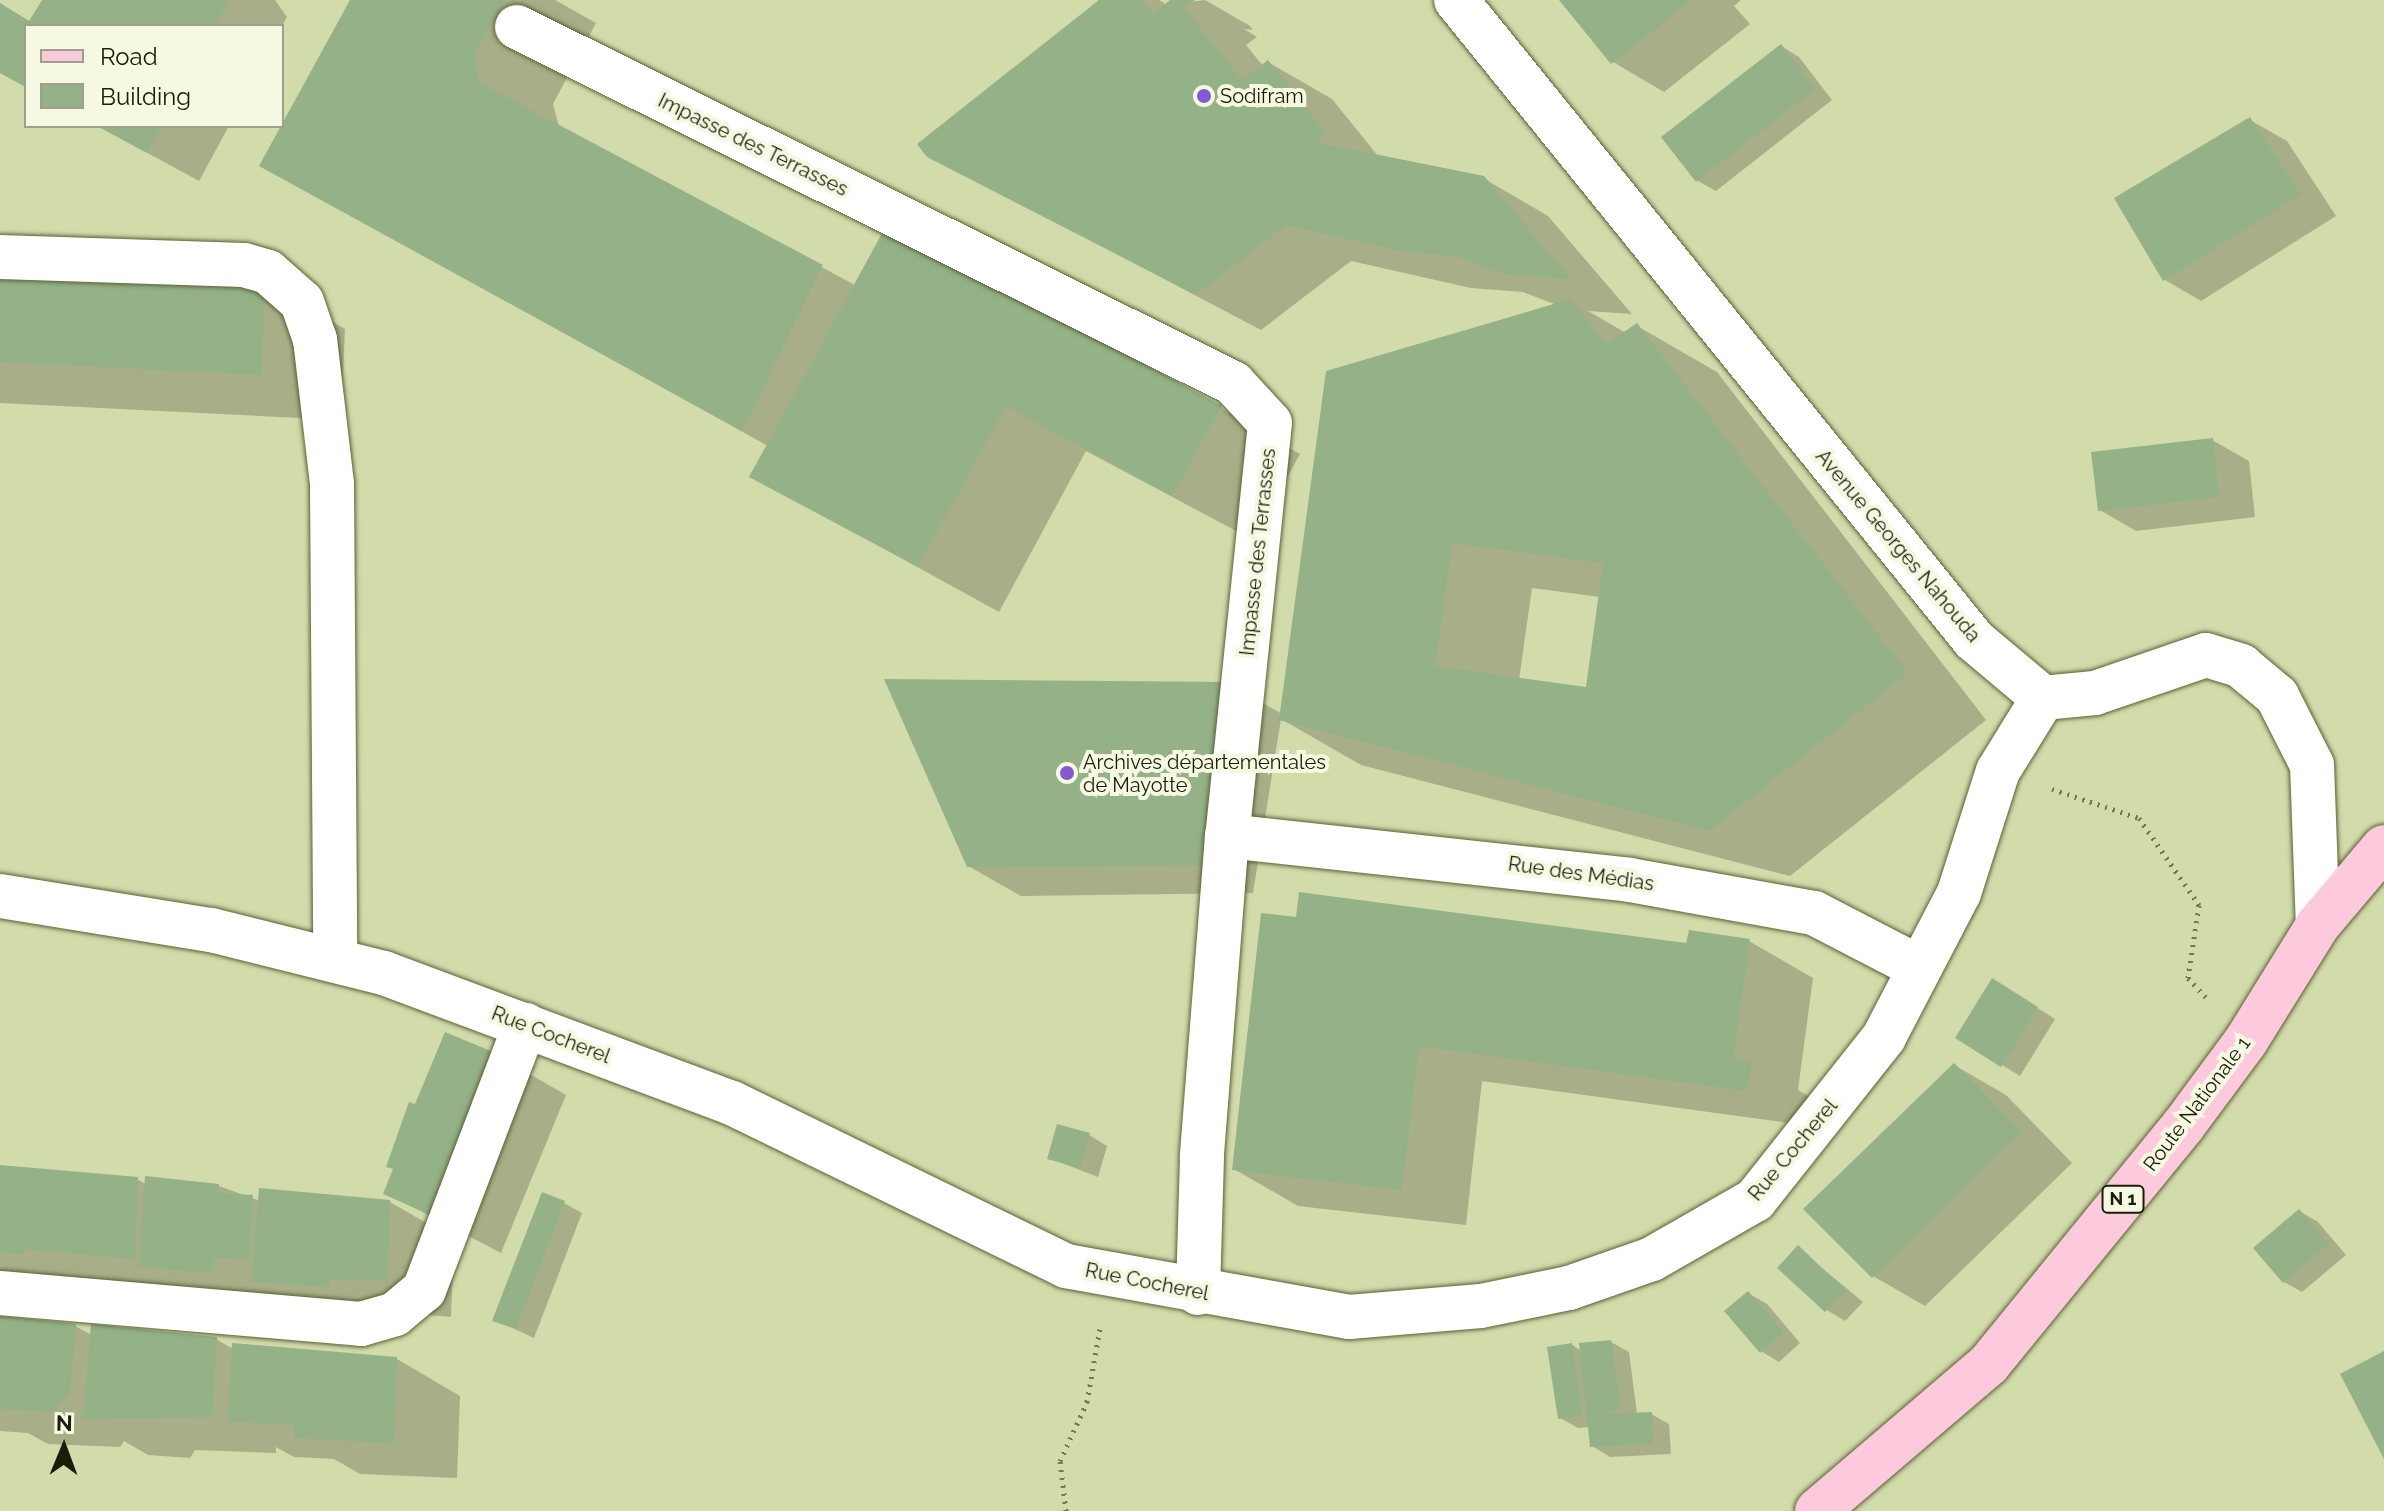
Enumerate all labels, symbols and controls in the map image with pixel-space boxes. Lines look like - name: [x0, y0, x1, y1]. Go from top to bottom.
- legend: [24, 24, 284, 128]
- text: Road: [100, 42, 158, 71]
- text: Building: [100, 82, 191, 111]
- place label: Sodifram: [1220, 84, 1304, 108]
- marker: Sodifram: [1195, 87, 1213, 105]
- street label: Impasse des Terrasses: [654, 88, 852, 202]
- street label: Avenue Georges Nahouda: [1810, 445, 1986, 647]
- street label: Impasse des Terrasses: [1235, 447, 1281, 657]
- place label: Archives départementales de Mayotte: [1083, 750, 1326, 797]
- marker: Archives départementales de Mayotte: [1058, 764, 1076, 782]
- street label: Rue des Médias: [1507, 852, 1655, 896]
- street label: Rue Cocherel: [488, 1001, 614, 1069]
- street label: Route Nationale 1: [2139, 1032, 2255, 1176]
- street label: Rue Cocherel: [1743, 1094, 1843, 1206]
- road number: N 1: [2101, 1185, 2145, 1213]
- street label: Rue Cocherel: [1083, 1258, 1211, 1306]
- north arrow: [24, 1407, 104, 1487]
- text: N: [56, 1410, 73, 1436]

